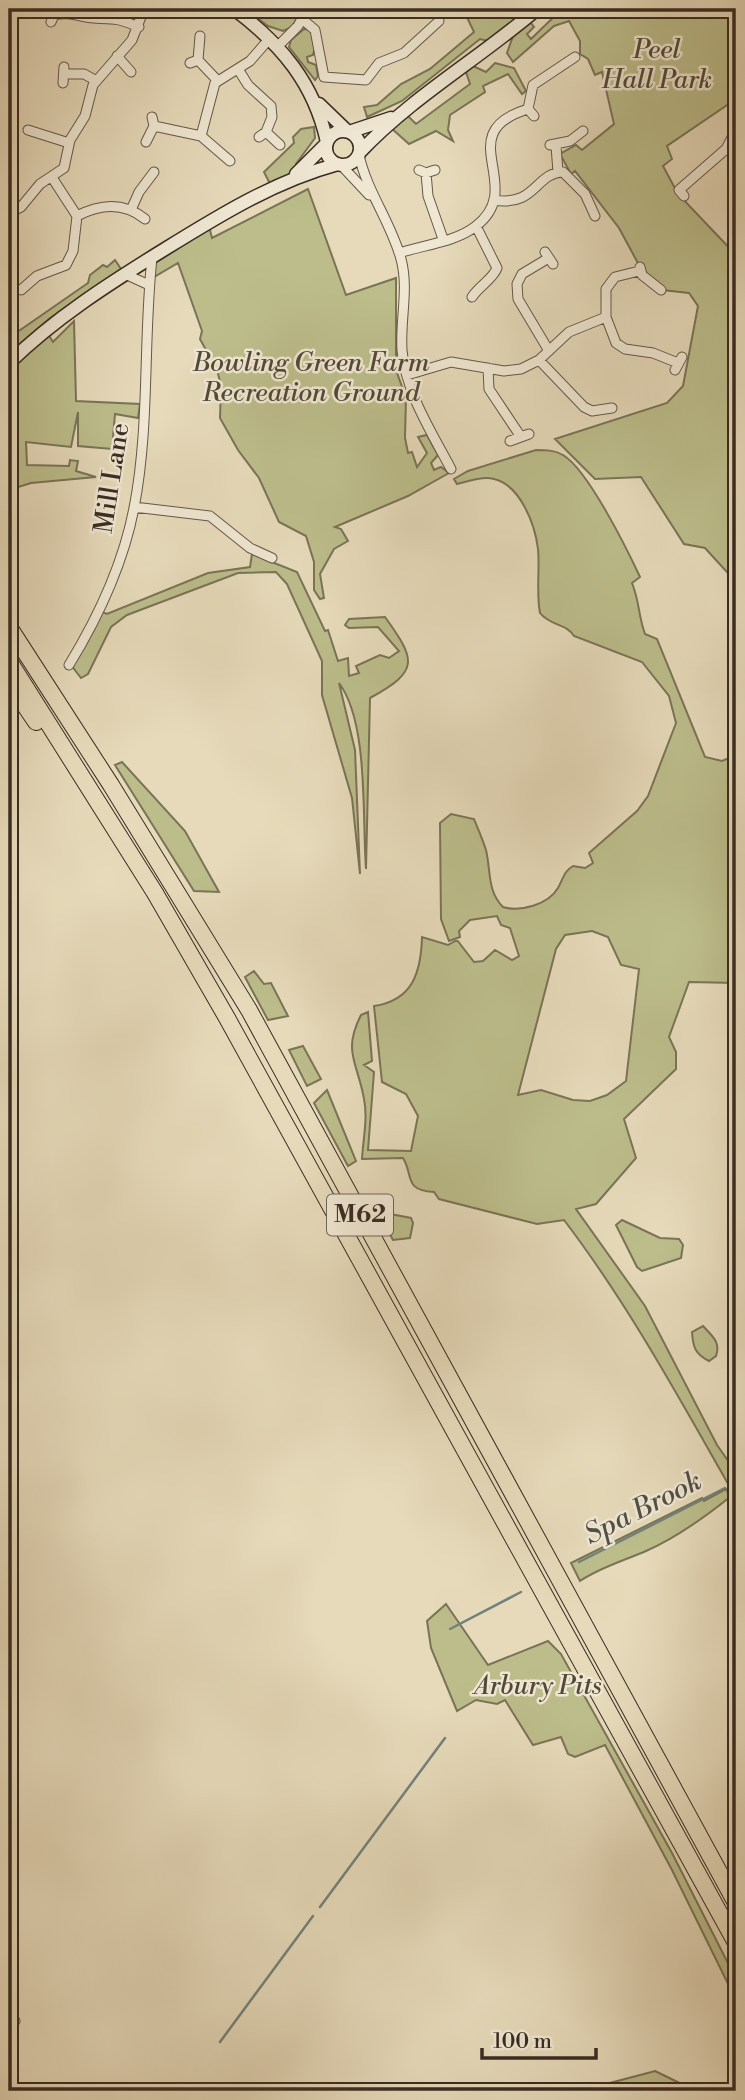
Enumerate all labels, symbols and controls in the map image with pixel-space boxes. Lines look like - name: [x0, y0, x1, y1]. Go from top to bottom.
- park label: Peel Hall Park: [601, 34, 712, 96]
- park label: Bowling Green Farm Recreation Ground: [192, 347, 430, 409]
- street label: Mill Lane: [87, 421, 137, 535]
- road number: M62: [327, 1195, 393, 1236]
- water label: Spa Brook: [578, 1463, 708, 1553]
- park label: Arbury Pits: [471, 1670, 602, 1702]
- scale bar: [482, 2016, 596, 2060]
- text: 100 m: [493, 2029, 552, 2055]

